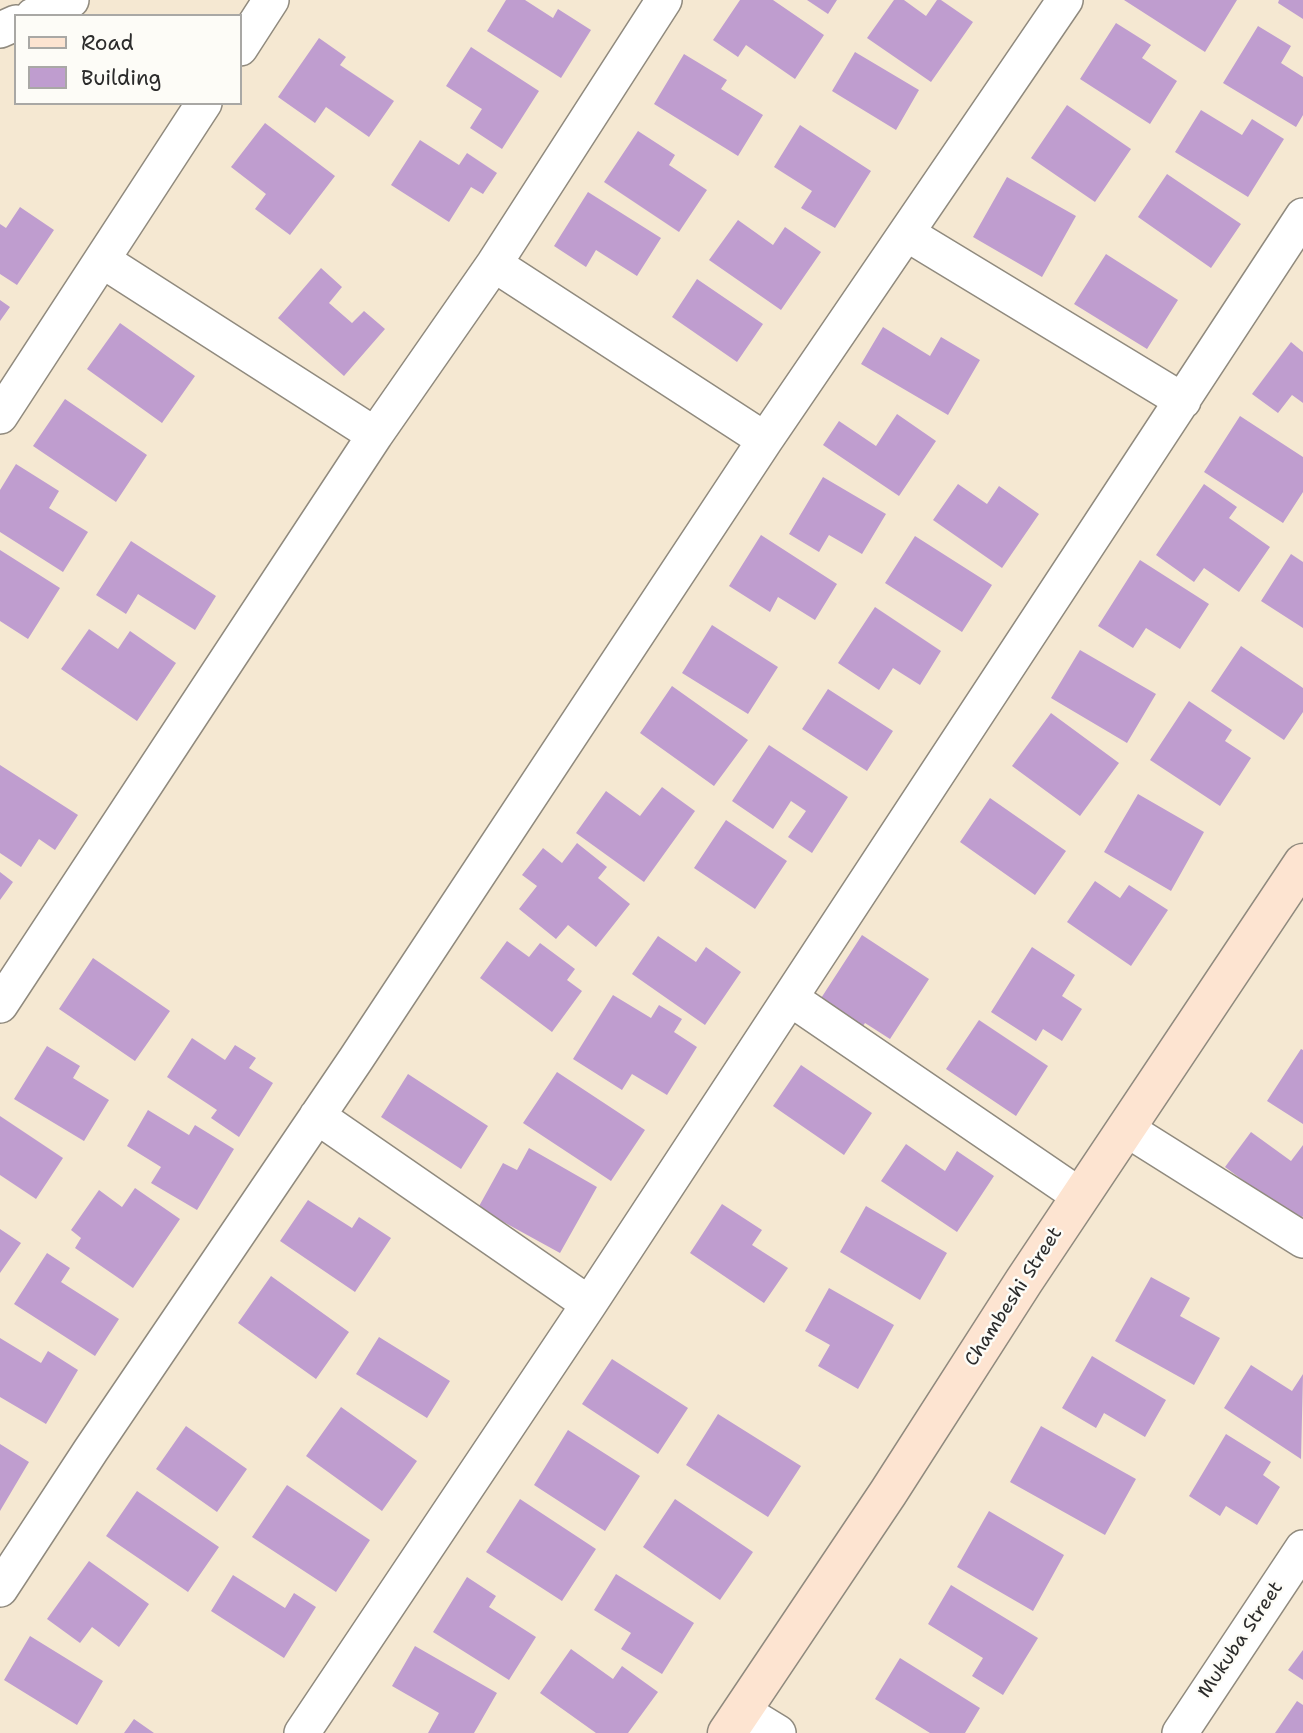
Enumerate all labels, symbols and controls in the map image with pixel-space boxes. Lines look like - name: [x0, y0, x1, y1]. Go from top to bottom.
- legend: [14, 14, 242, 105]
- text: Road: [81, 29, 134, 57]
- text: Building: [81, 64, 161, 92]
- street label: Chambeshi Street: [961, 1223, 1067, 1371]
- street label: Mukuba Street: [1194, 1577, 1288, 1703]

